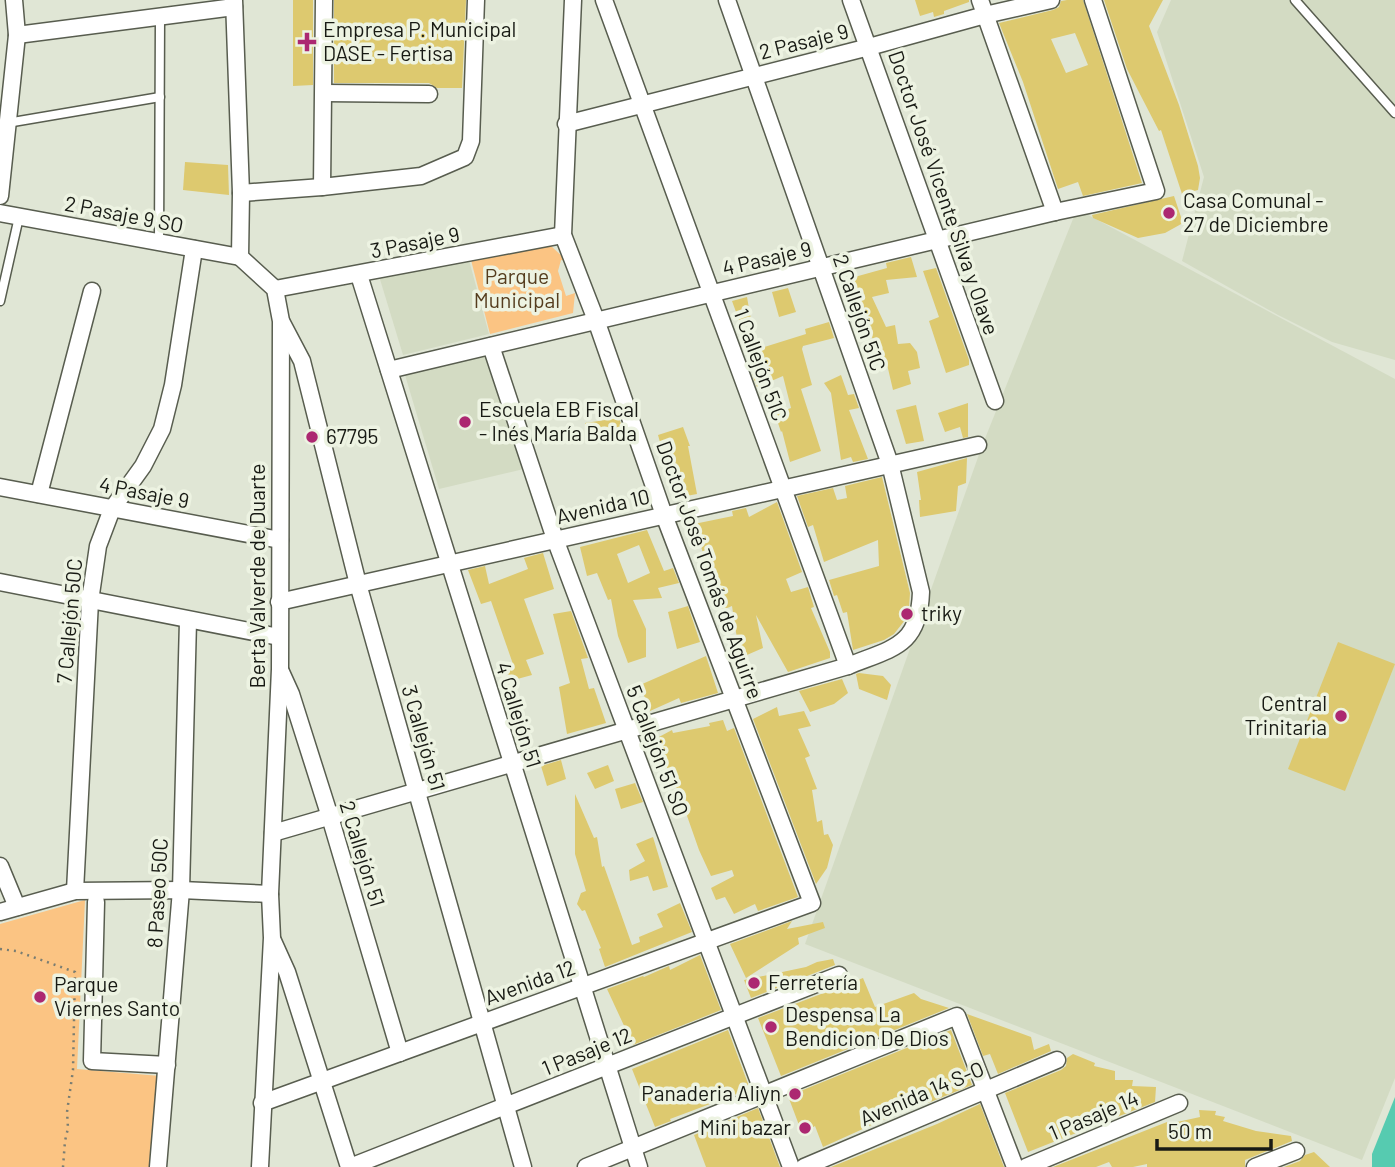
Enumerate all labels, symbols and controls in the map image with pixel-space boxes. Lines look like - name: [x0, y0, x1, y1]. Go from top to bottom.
- place label: Empresa P. Municipal DASE - Fertisa: [323, 16, 516, 65]
- street label: 2 Pasaje 9: [757, 17, 851, 64]
- marker: Empresa P. Municipal DASE - Fertisa: [297, 32, 317, 52]
- street label: Doctor José Vicente Silva y Olave: [884, 47, 1005, 338]
- place label: Casa Comunal - 27 de Diciembre: [1183, 187, 1329, 236]
- street label: 2 Pasaje 9 SO: [63, 190, 186, 237]
- marker: Casa Comunal - 27 de Diciembre: [1161, 205, 1177, 221]
- street label: 3 Pasaje 9: [368, 221, 461, 262]
- street label: 4 Pasaje 9: [719, 235, 814, 280]
- street label: 2 Callejón 51C: [829, 251, 892, 374]
- park label: Parque Municipal: [474, 263, 560, 312]
- street label: 1 Callejón 51C: [729, 305, 793, 424]
- place label: Escuela EB Fiscal - Inés María Balda: [479, 396, 639, 445]
- marker: Escuela EB Fiscal - Inés María Balda: [457, 414, 473, 430]
- place label: 67795: [326, 423, 378, 448]
- marker: 67795: [304, 429, 320, 445]
- street label: Doctor José Tomás de Aguirre: [652, 437, 769, 702]
- street label: Berta Valverde de Duarte: [244, 464, 269, 689]
- street label: 4 Pasaje 9: [97, 471, 191, 512]
- street label: Avenida 10: [553, 483, 652, 528]
- street label: 7 Callejón 50C: [51, 557, 86, 685]
- place label: triky: [921, 600, 962, 625]
- marker: triky: [899, 606, 915, 622]
- street label: 4 Callejón 51: [491, 659, 547, 771]
- street label: 5 Callejón 51 SO: [622, 681, 695, 819]
- street label: 3 Callejón 51: [397, 682, 451, 793]
- place label: Central Trinitaria: [1244, 690, 1327, 739]
- marker: Central Trinitaria: [1333, 708, 1349, 724]
- street label: 2 Callejón 51: [336, 798, 391, 909]
- street label: 8 Paseo 50C: [141, 837, 172, 949]
- street label: Avenida 12: [481, 954, 578, 1010]
- place label: Ferretería: [768, 969, 858, 994]
- place label: Parque Viernes Santo: [54, 971, 180, 1020]
- marker: Ferretería: [746, 975, 762, 991]
- marker: Parque Viernes Santo: [32, 989, 48, 1005]
- place label: Despensa La Bendicion De Dios: [785, 1001, 949, 1050]
- marker: Despensa La Bendicion De Dios: [763, 1019, 779, 1035]
- street label: 1 Pasaje 12: [538, 1021, 635, 1080]
- street label: Avenida 14 S-O: [855, 1055, 987, 1130]
- place label: Panaderia Aliyn: [641, 1080, 781, 1105]
- street label: 1 Pasaje 14: [1045, 1085, 1142, 1145]
- marker: Panaderia Aliyn: [787, 1086, 803, 1102]
- scale bar: [1157, 1108, 1271, 1152]
- place label: Mini bazar: [700, 1114, 791, 1139]
- text: 50 m: [1168, 1118, 1212, 1143]
- marker: Mini bazar: [797, 1120, 813, 1136]

